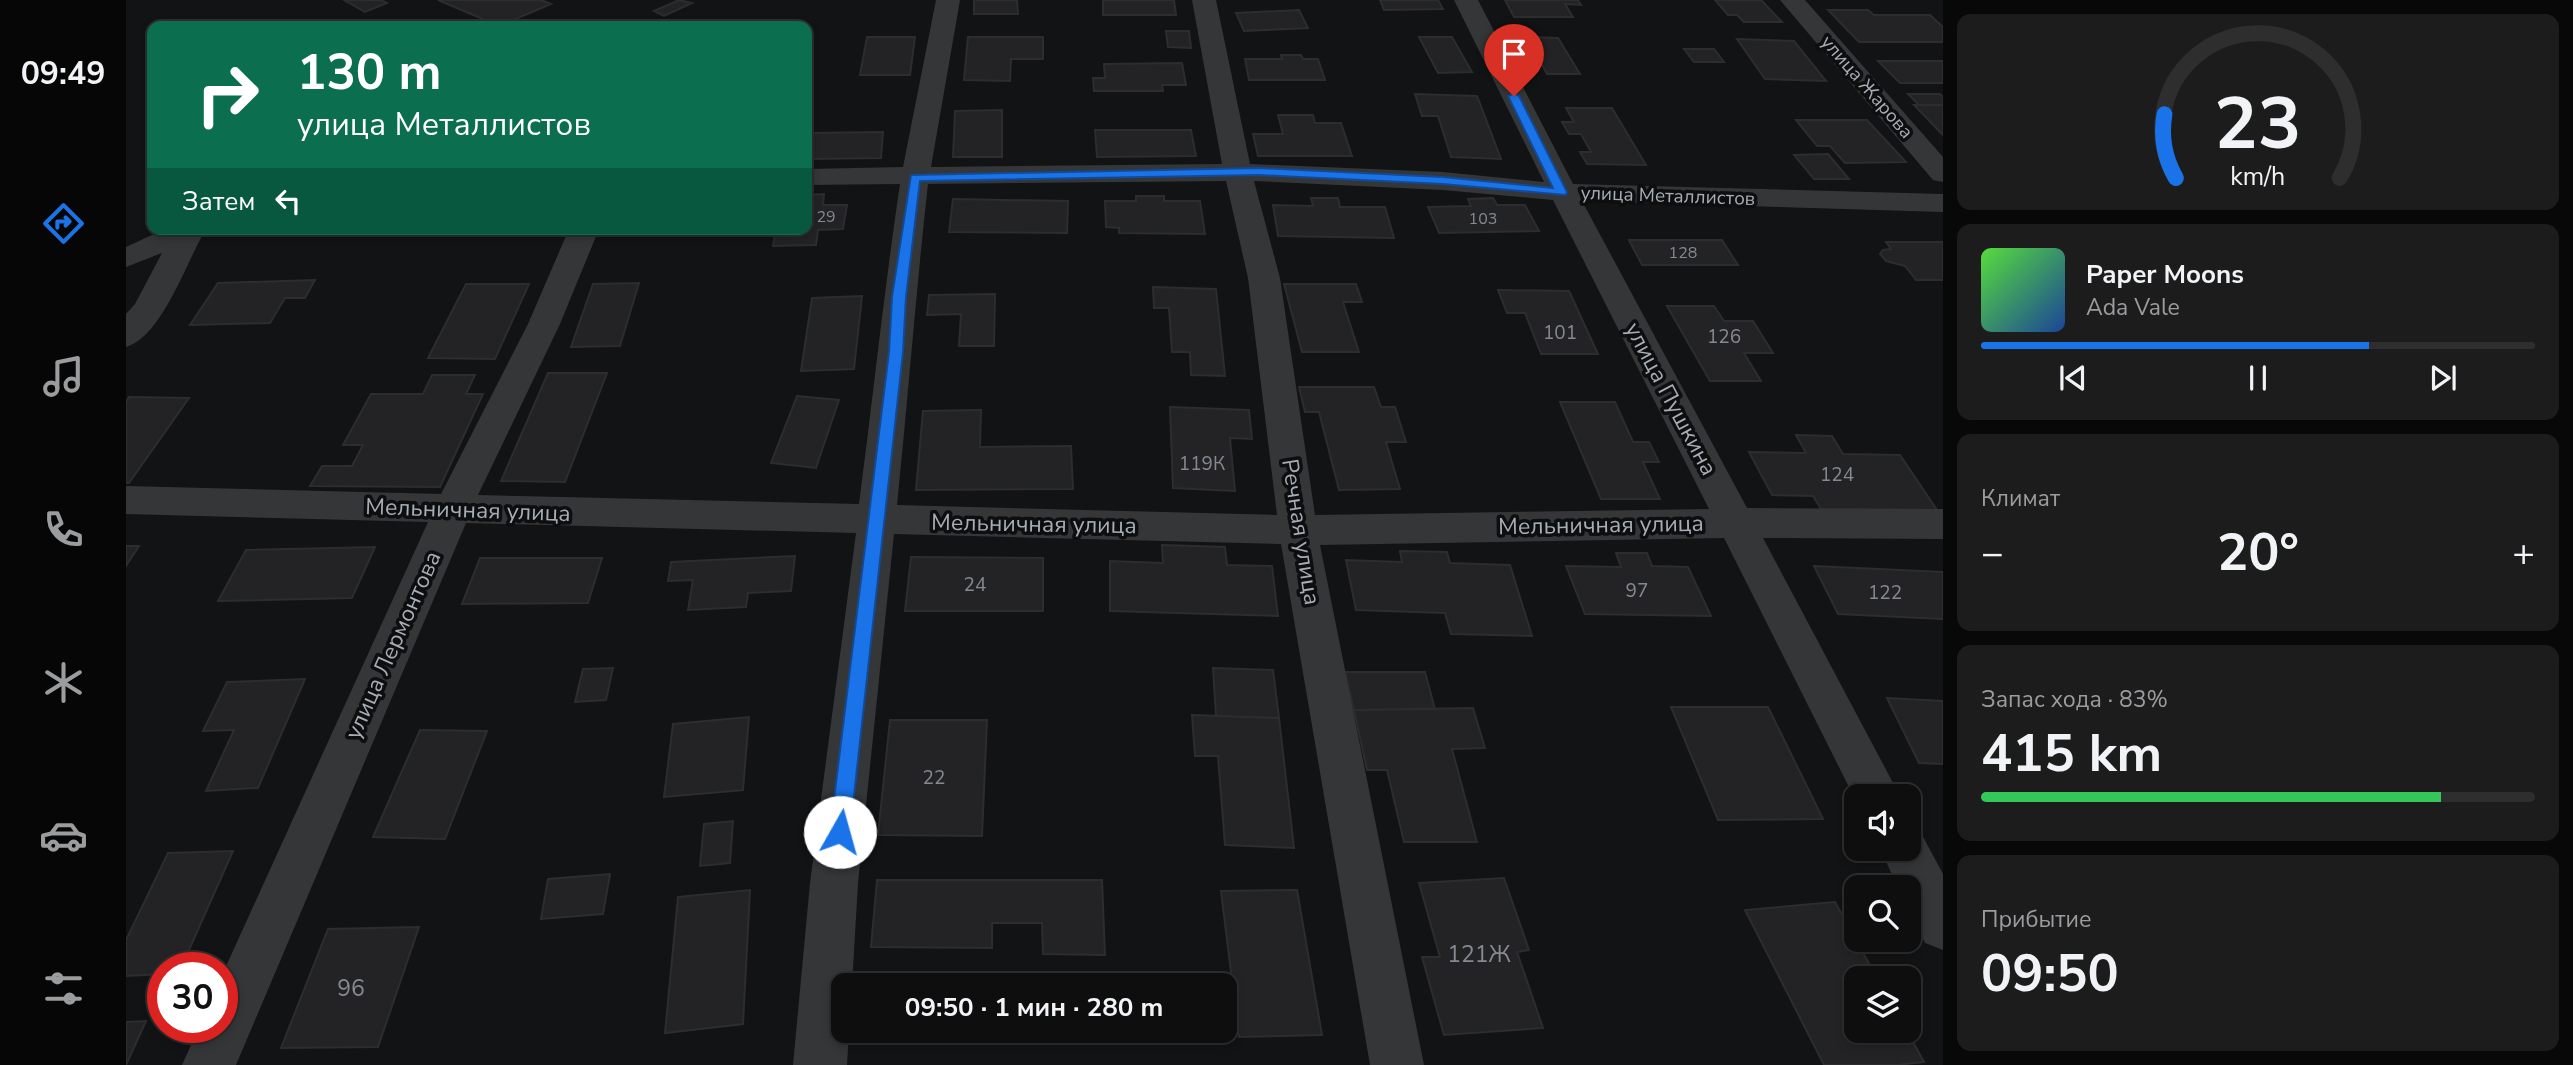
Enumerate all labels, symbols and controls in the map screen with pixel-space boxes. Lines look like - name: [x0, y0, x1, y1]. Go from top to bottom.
- pin: [1484, 24, 1544, 96]
- street label: улица Жарова: [1815, 30, 1919, 144]
- icon: arrive: [1495, 35, 1533, 73]
- text: 130 m: [297, 39, 441, 106]
- icon: right: [182, 49, 273, 140]
- text: 09:49: [21, 52, 105, 95]
- text: 23: [2214, 74, 2302, 174]
- text: улица Металлистов: [297, 103, 591, 146]
- text: km/h: [2230, 160, 2286, 194]
- street label: улица Металлистов: [1580, 180, 1756, 212]
- icon: left: [269, 182, 307, 220]
- text: Затем: [182, 184, 255, 219]
- icon: directions: [39, 199, 88, 248]
- house number: 29: [816, 206, 836, 228]
- house number: 103: [1469, 208, 1497, 230]
- house number: 128: [1669, 242, 1697, 264]
- text: Paper Moons: [2086, 257, 2244, 292]
- text: Ada Vale: [2086, 292, 2180, 323]
- street label: улица Пушкина: [1618, 317, 1724, 481]
- house number: 101: [1543, 320, 1577, 346]
- house number: 126: [1707, 324, 1741, 350]
- icon: music: [39, 352, 88, 401]
- icon: previous: [2054, 359, 2092, 397]
- icon: pause: [2239, 359, 2277, 397]
- icon: next: [2424, 359, 2462, 397]
- house number: 119К: [1179, 451, 1225, 477]
- street label: Речная улица: [1274, 457, 1328, 607]
- house number: 124: [1820, 462, 1854, 488]
- text: Климат: [1981, 483, 2060, 514]
- street label: Мельничная улица: [365, 491, 571, 529]
- icon: phone: [39, 505, 88, 554]
- street label: Мельничная улица: [931, 507, 1137, 541]
- street label: Мельничная улица: [1498, 508, 1704, 542]
- text: 20°: [2217, 517, 2299, 588]
- text: −: [1981, 528, 2004, 579]
- text: +: [2512, 528, 2535, 579]
- street label: улица Лермонтова: [338, 546, 448, 744]
- house number: 24: [964, 572, 986, 598]
- house number: 97: [1626, 578, 1648, 604]
- house number: 122: [1868, 580, 1902, 606]
- icon: climate: [39, 658, 88, 707]
- text: Запас хода · 83%: [1981, 684, 2168, 715]
- text: 415 km: [1981, 718, 2162, 789]
- house number: 22: [923, 765, 945, 791]
- map controls: [1844, 784, 1921, 1043]
- button: sound: [1844, 784, 1921, 861]
- position arrow: [803, 795, 877, 869]
- icon: car: [39, 811, 88, 860]
- button: search: [1844, 875, 1921, 952]
- text: Прибытие: [1981, 904, 2091, 935]
- text: 09:50: [1981, 938, 2119, 1009]
- house number: 121Ж: [1447, 939, 1512, 970]
- speed limit sign: 30: [147, 952, 238, 1043]
- icon: filters: [39, 964, 88, 1013]
- button: layers: [1844, 966, 1921, 1043]
- house number: 96: [337, 973, 365, 1004]
- text: 09:50 · 1 мин · 280 m: [905, 990, 1163, 1025]

